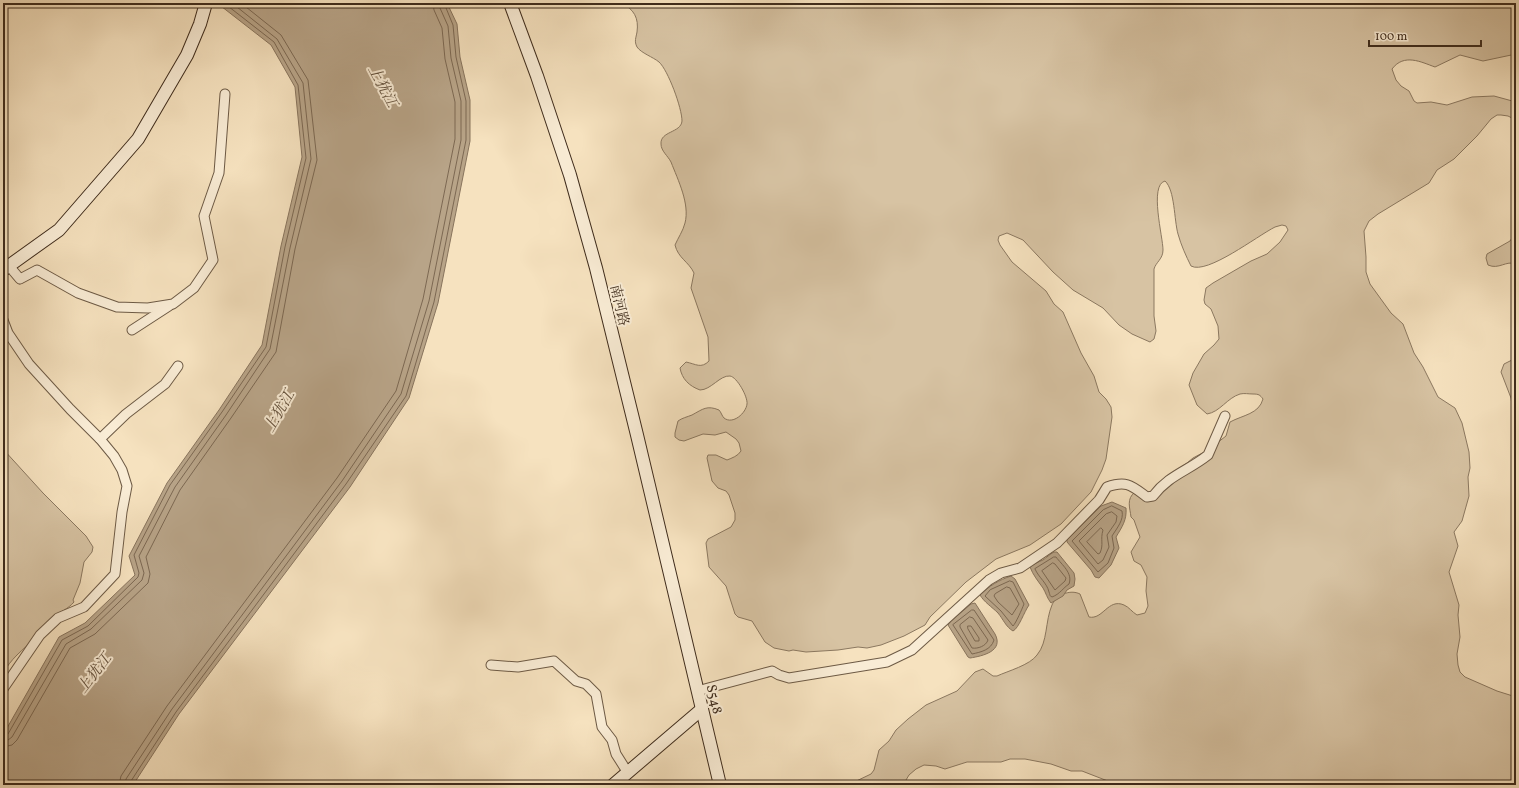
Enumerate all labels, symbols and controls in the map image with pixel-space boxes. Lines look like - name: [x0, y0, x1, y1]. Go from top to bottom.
- scale bar: [1369, 22, 1481, 48]
- text: 100 m: [1375, 29, 1408, 45]
- water label: 上犹江: [362, 62, 402, 113]
- street label: 南河路: [605, 283, 633, 328]
- water label: 上犹江: [260, 385, 302, 436]
- water label: 上犹江: [73, 648, 119, 698]
- street label: S548: [701, 683, 726, 716]

